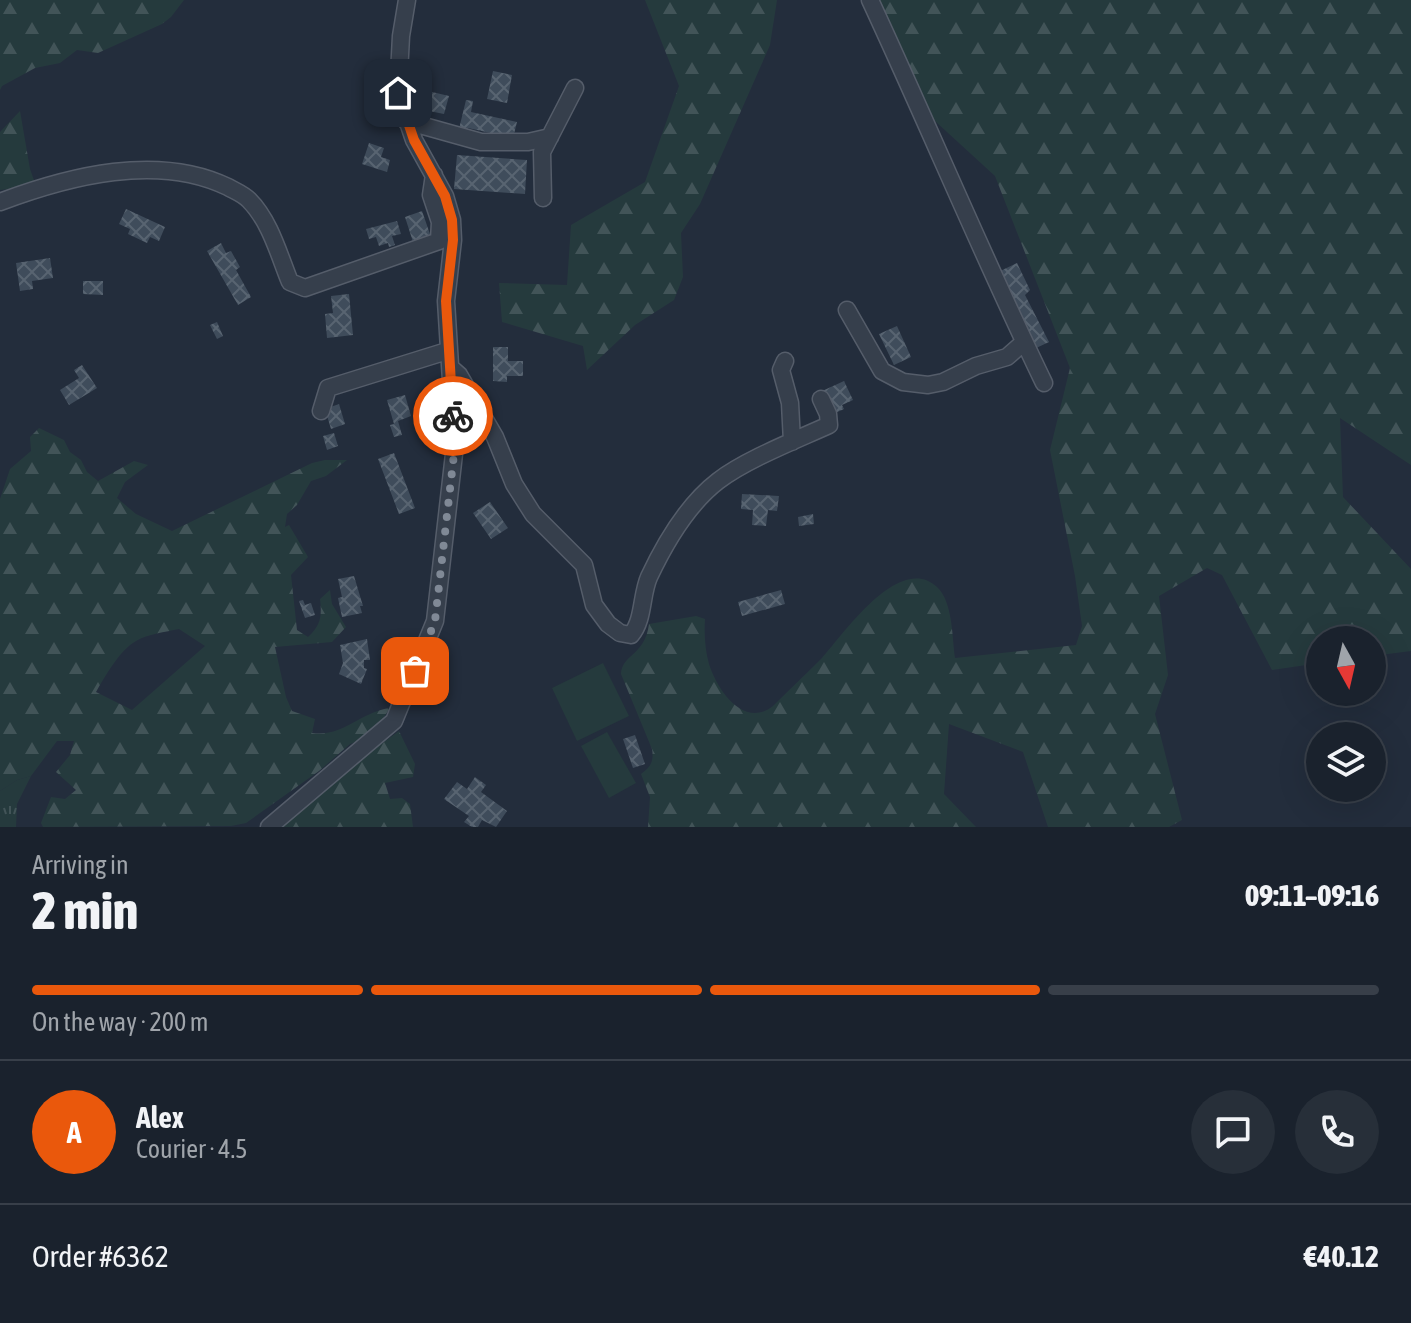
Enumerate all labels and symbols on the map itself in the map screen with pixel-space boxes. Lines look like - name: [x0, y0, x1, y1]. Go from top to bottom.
- pin: [364, 59, 432, 127]
- courier: [413, 376, 493, 456]
- north arrow: [1306, 626, 1386, 706]
- pin: [381, 637, 449, 705]

